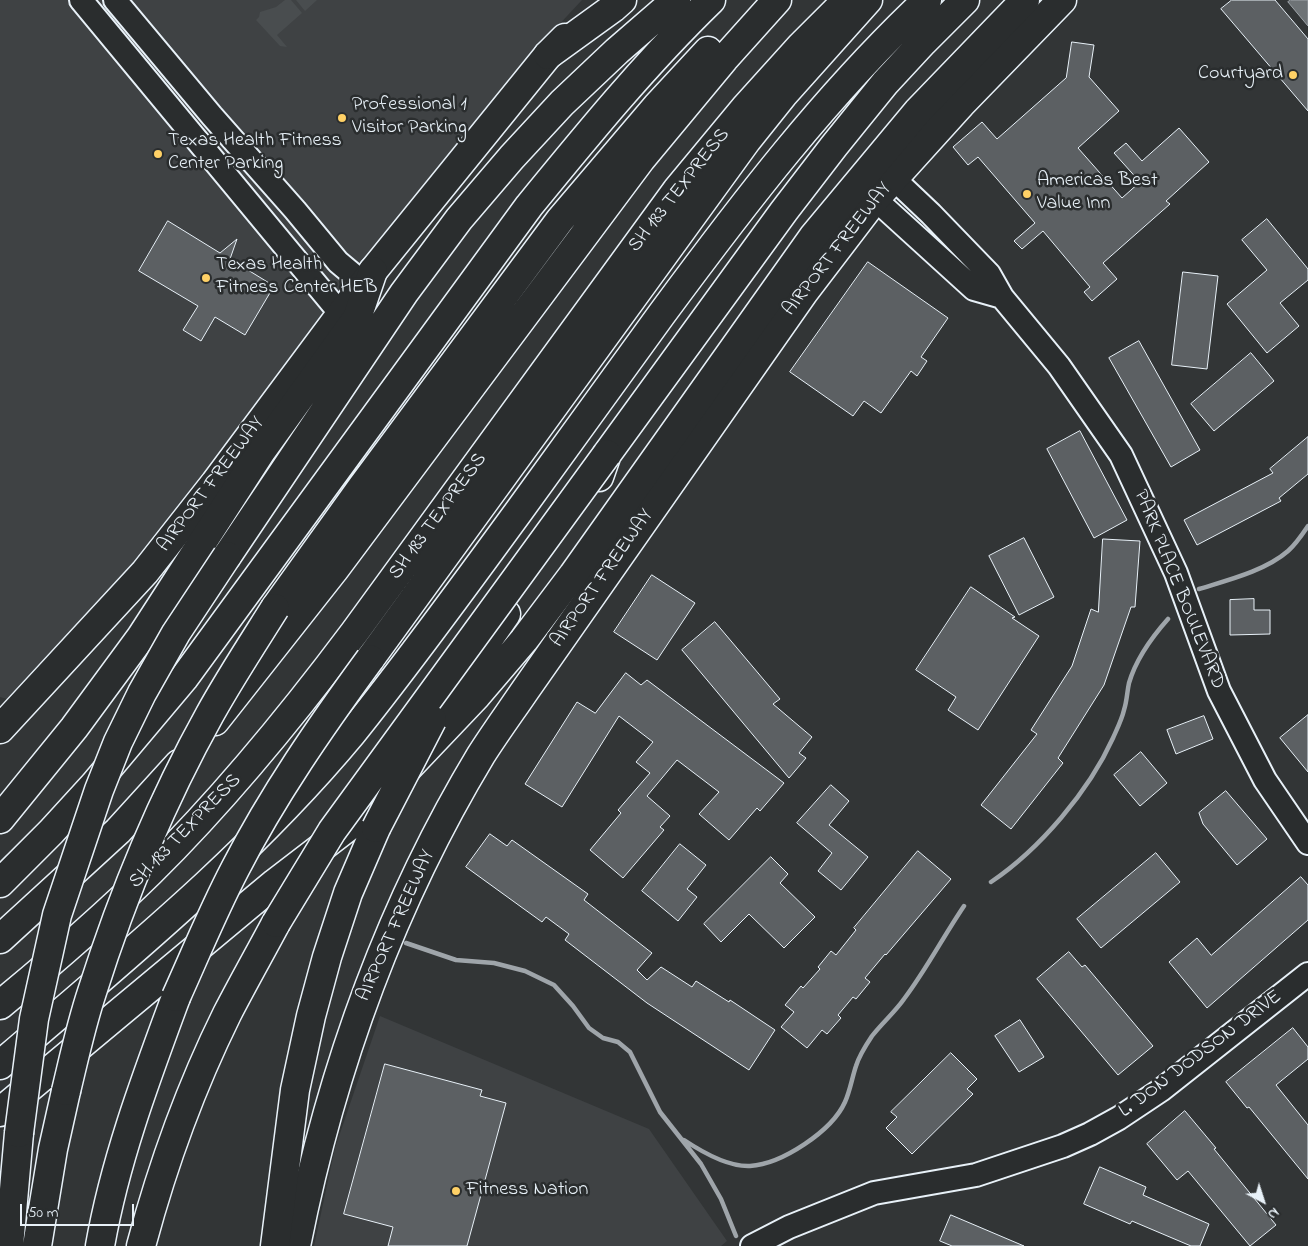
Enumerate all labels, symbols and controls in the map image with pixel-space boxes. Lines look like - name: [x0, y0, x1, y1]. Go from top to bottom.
- place label: Courtyard: [1198, 63, 1283, 87]
- marker: Courtyard: [1287, 69, 1299, 81]
- place label: Professional 1 Visitor Parking: [352, 94, 467, 141]
- marker: Professional 1 Visitor Parking: [336, 112, 348, 124]
- street label: SH 183 TEXPRESS: [624, 124, 736, 258]
- place label: Texas Health Fitness Center Parking: [168, 130, 342, 177]
- marker: Texas Health Fitness Center Parking: [152, 148, 164, 160]
- place label: Americas Best Value Inn: [1037, 170, 1158, 217]
- street label: AIRPORT FREEWAY: [778, 178, 898, 322]
- marker: Americas Best Value Inn: [1021, 188, 1033, 200]
- place label: Texas Health Fitness Center HEB: [216, 254, 377, 301]
- marker: Texas Health Fitness Center HEB: [200, 272, 212, 284]
- street label: AIRPORT FREEWAY: [153, 413, 271, 557]
- street label: SH 183 TEXPRESS: [385, 449, 493, 585]
- street label: PARK PLACE BOULEVARD: [1127, 487, 1229, 693]
- street label: AIRPORT FREEWAY: [546, 505, 660, 653]
- street label: SH 183 TEXPRESS: [125, 769, 247, 895]
- street label: AIRPORT FREEWAY: [353, 847, 441, 1005]
- street label: L. DON DODSON DRIVE: [1115, 986, 1287, 1124]
- north arrow: [1238, 1176, 1288, 1226]
- place label: Fitness Nation: [466, 1179, 588, 1203]
- marker: Fitness Nation: [450, 1185, 462, 1197]
- scale bar: [22, 1194, 136, 1226]
- text: 50 m: [28, 1202, 58, 1224]
- text: N: [1263, 1202, 1283, 1224]

